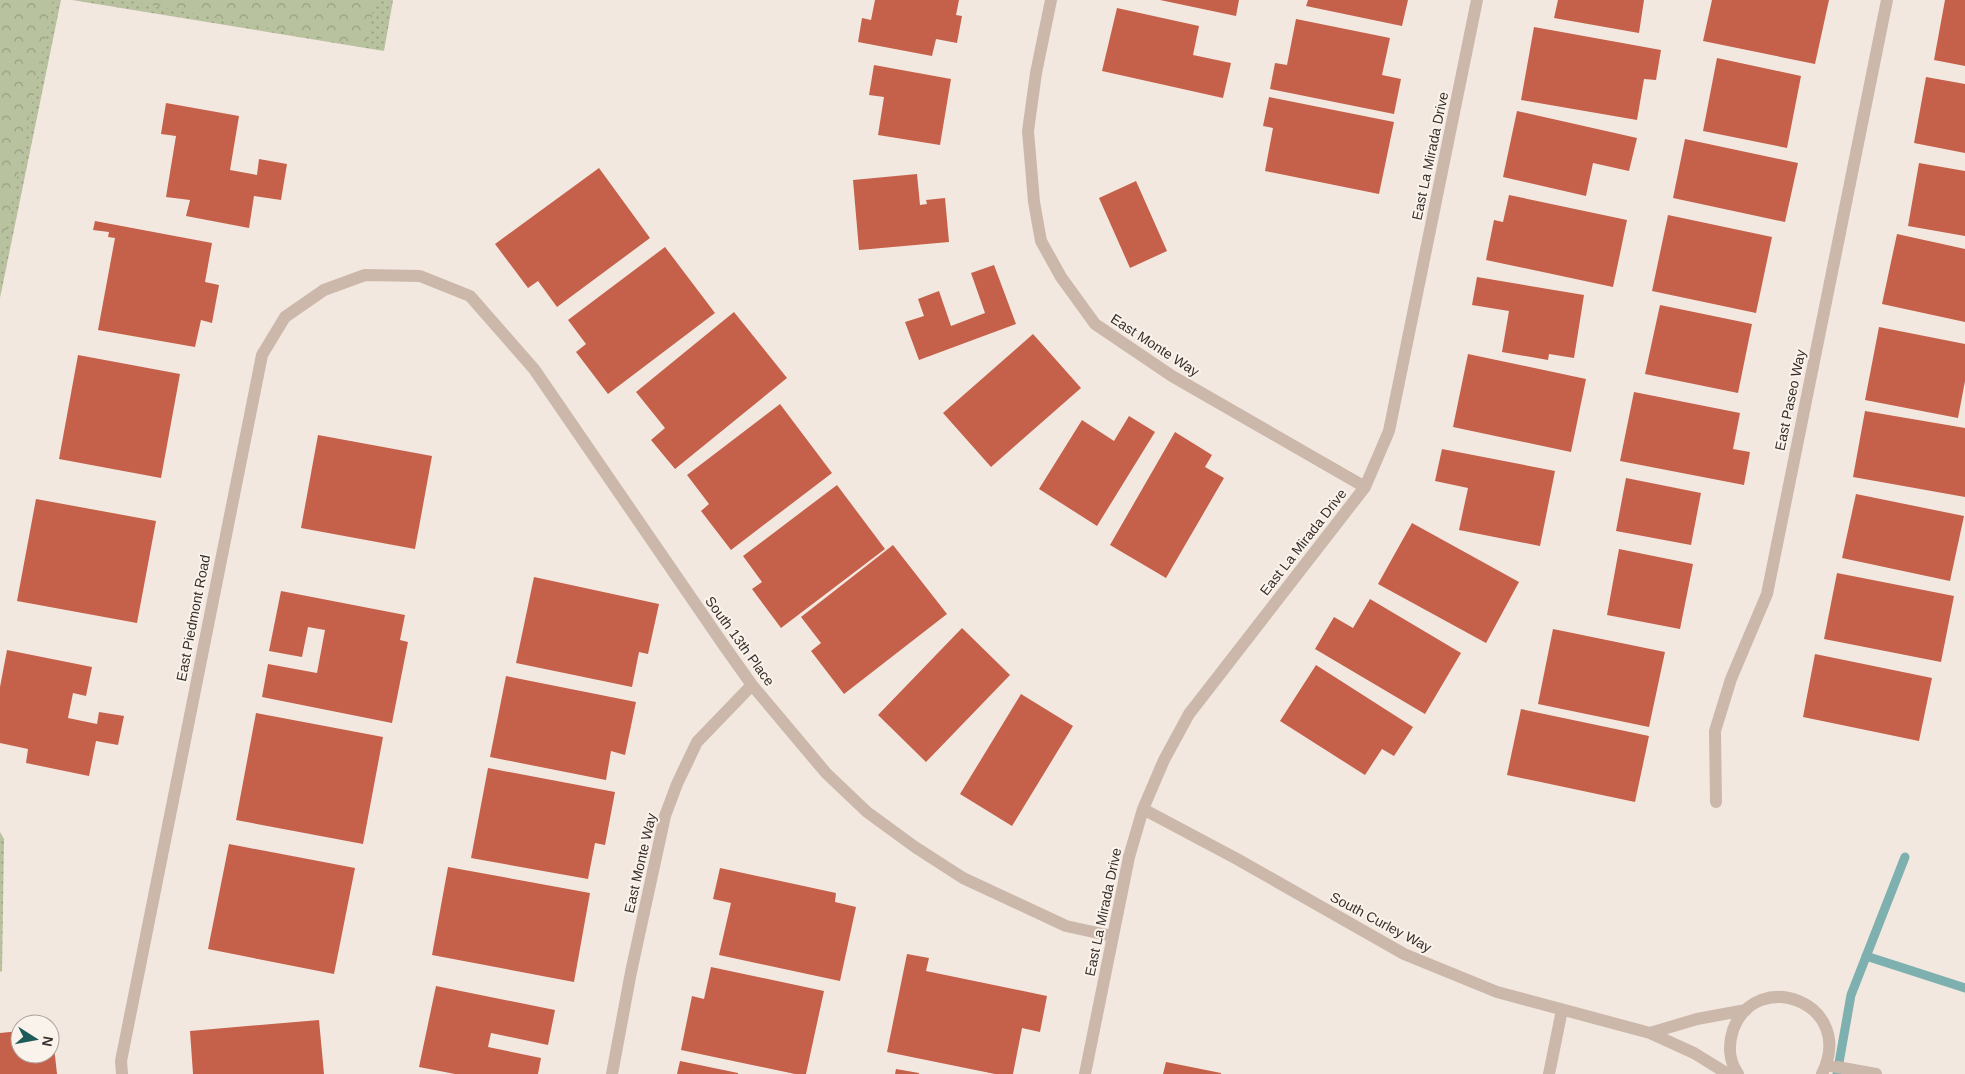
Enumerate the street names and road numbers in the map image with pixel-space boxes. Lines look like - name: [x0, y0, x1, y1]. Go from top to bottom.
- street label: East La Mirada Drive: [1409, 90, 1451, 222]
- street label: East Monte Way: [1108, 310, 1202, 380]
- street label: East Paseo Way: [1771, 348, 1809, 452]
- street label: East La Mirada Drive: [1256, 485, 1350, 598]
- street label: East Piedmont Road: [173, 553, 213, 683]
- street label: South 13th Place: [702, 593, 778, 689]
- street label: East Monte Way: [621, 811, 659, 915]
- street label: East La Mirada Drive: [1082, 846, 1124, 978]
- street label: South Curley Way: [1328, 889, 1434, 955]

